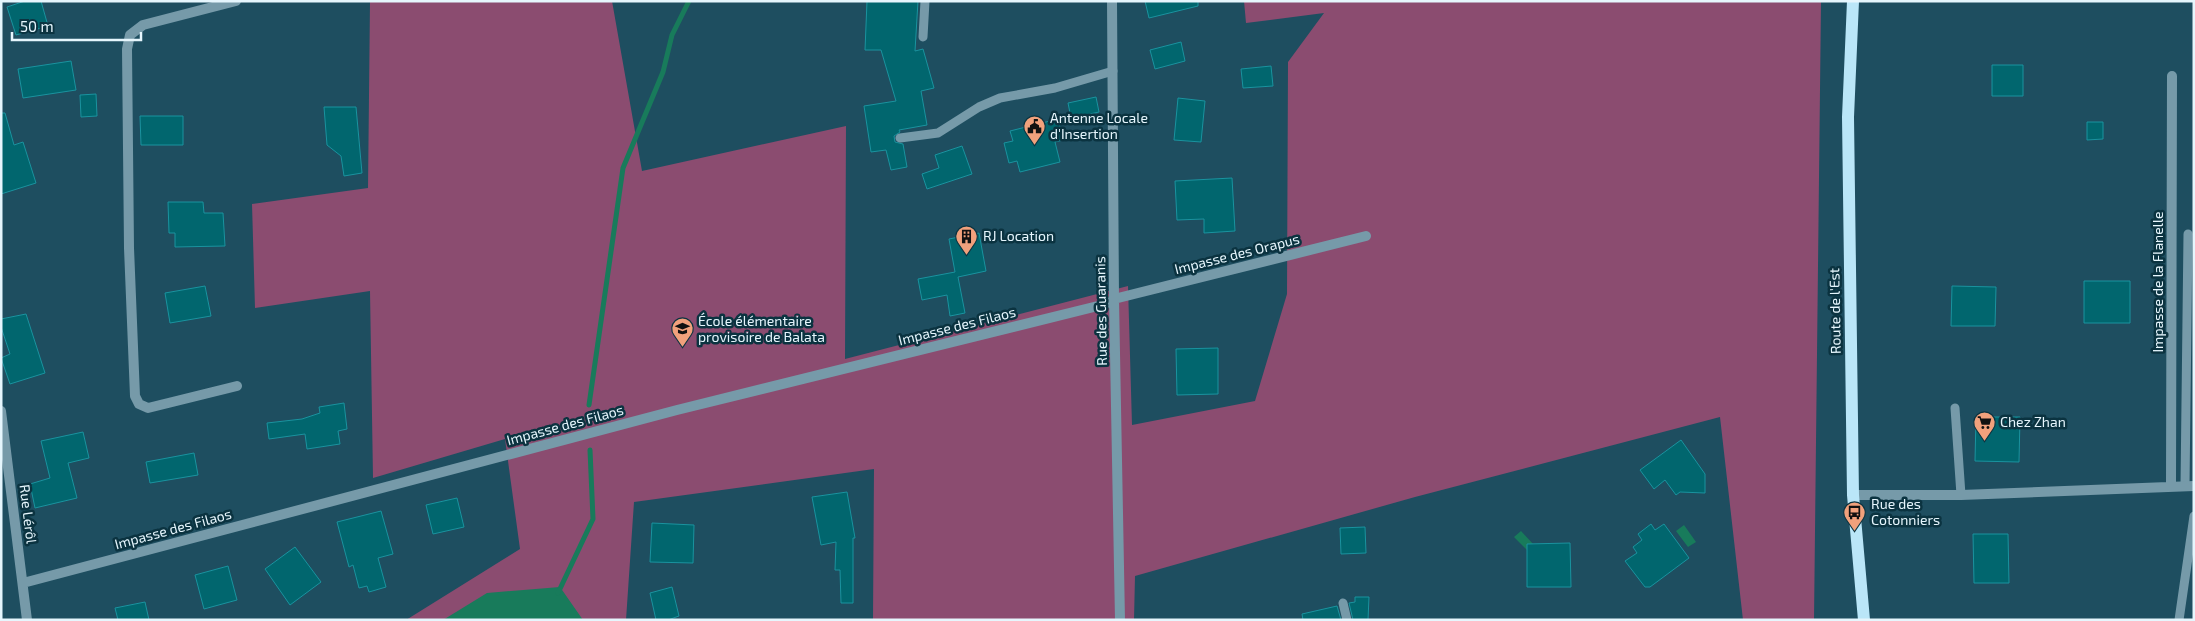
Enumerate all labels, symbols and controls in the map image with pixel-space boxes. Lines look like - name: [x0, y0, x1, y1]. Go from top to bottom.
- scale bar: [12, 10, 141, 42]
- text: 50 m: [20, 17, 54, 35]
- place label: Antenne Locale d'Insertion: [1050, 109, 1148, 142]
- public building icon: Antenne Locale d'Insertion: [1022, 114, 1046, 145]
- street label: Impasse de la Flanelle: [2149, 211, 2166, 353]
- building icon: RJ Location: [955, 224, 979, 255]
- place label: RJ Location: [983, 227, 1054, 244]
- street label: Impasse des Orapus: [1173, 230, 1301, 277]
- street label: Rue des Guaranis: [1091, 256, 1110, 366]
- street label: Route de l'Est: [1825, 268, 1844, 354]
- street label: Impasse des Filaos: [896, 303, 1017, 348]
- place label: École élémentaire provisoire de Balata: [698, 312, 825, 345]
- school or university icon: École élémentaire provisoire de Balata: [670, 317, 694, 348]
- street label: Impasse des Filaos: [505, 401, 625, 448]
- supermarket icon: Chez Zhan: [1972, 410, 1996, 441]
- place label: Chez Zhan: [2000, 413, 2066, 430]
- street label: Rue Lérôl: [16, 483, 41, 545]
- place label: Rue des Cotonniers: [1871, 495, 1940, 528]
- bus stop icon: Rue des Cotonniers: [1843, 500, 1867, 531]
- street label: Impasse des Filaos: [113, 505, 233, 552]

